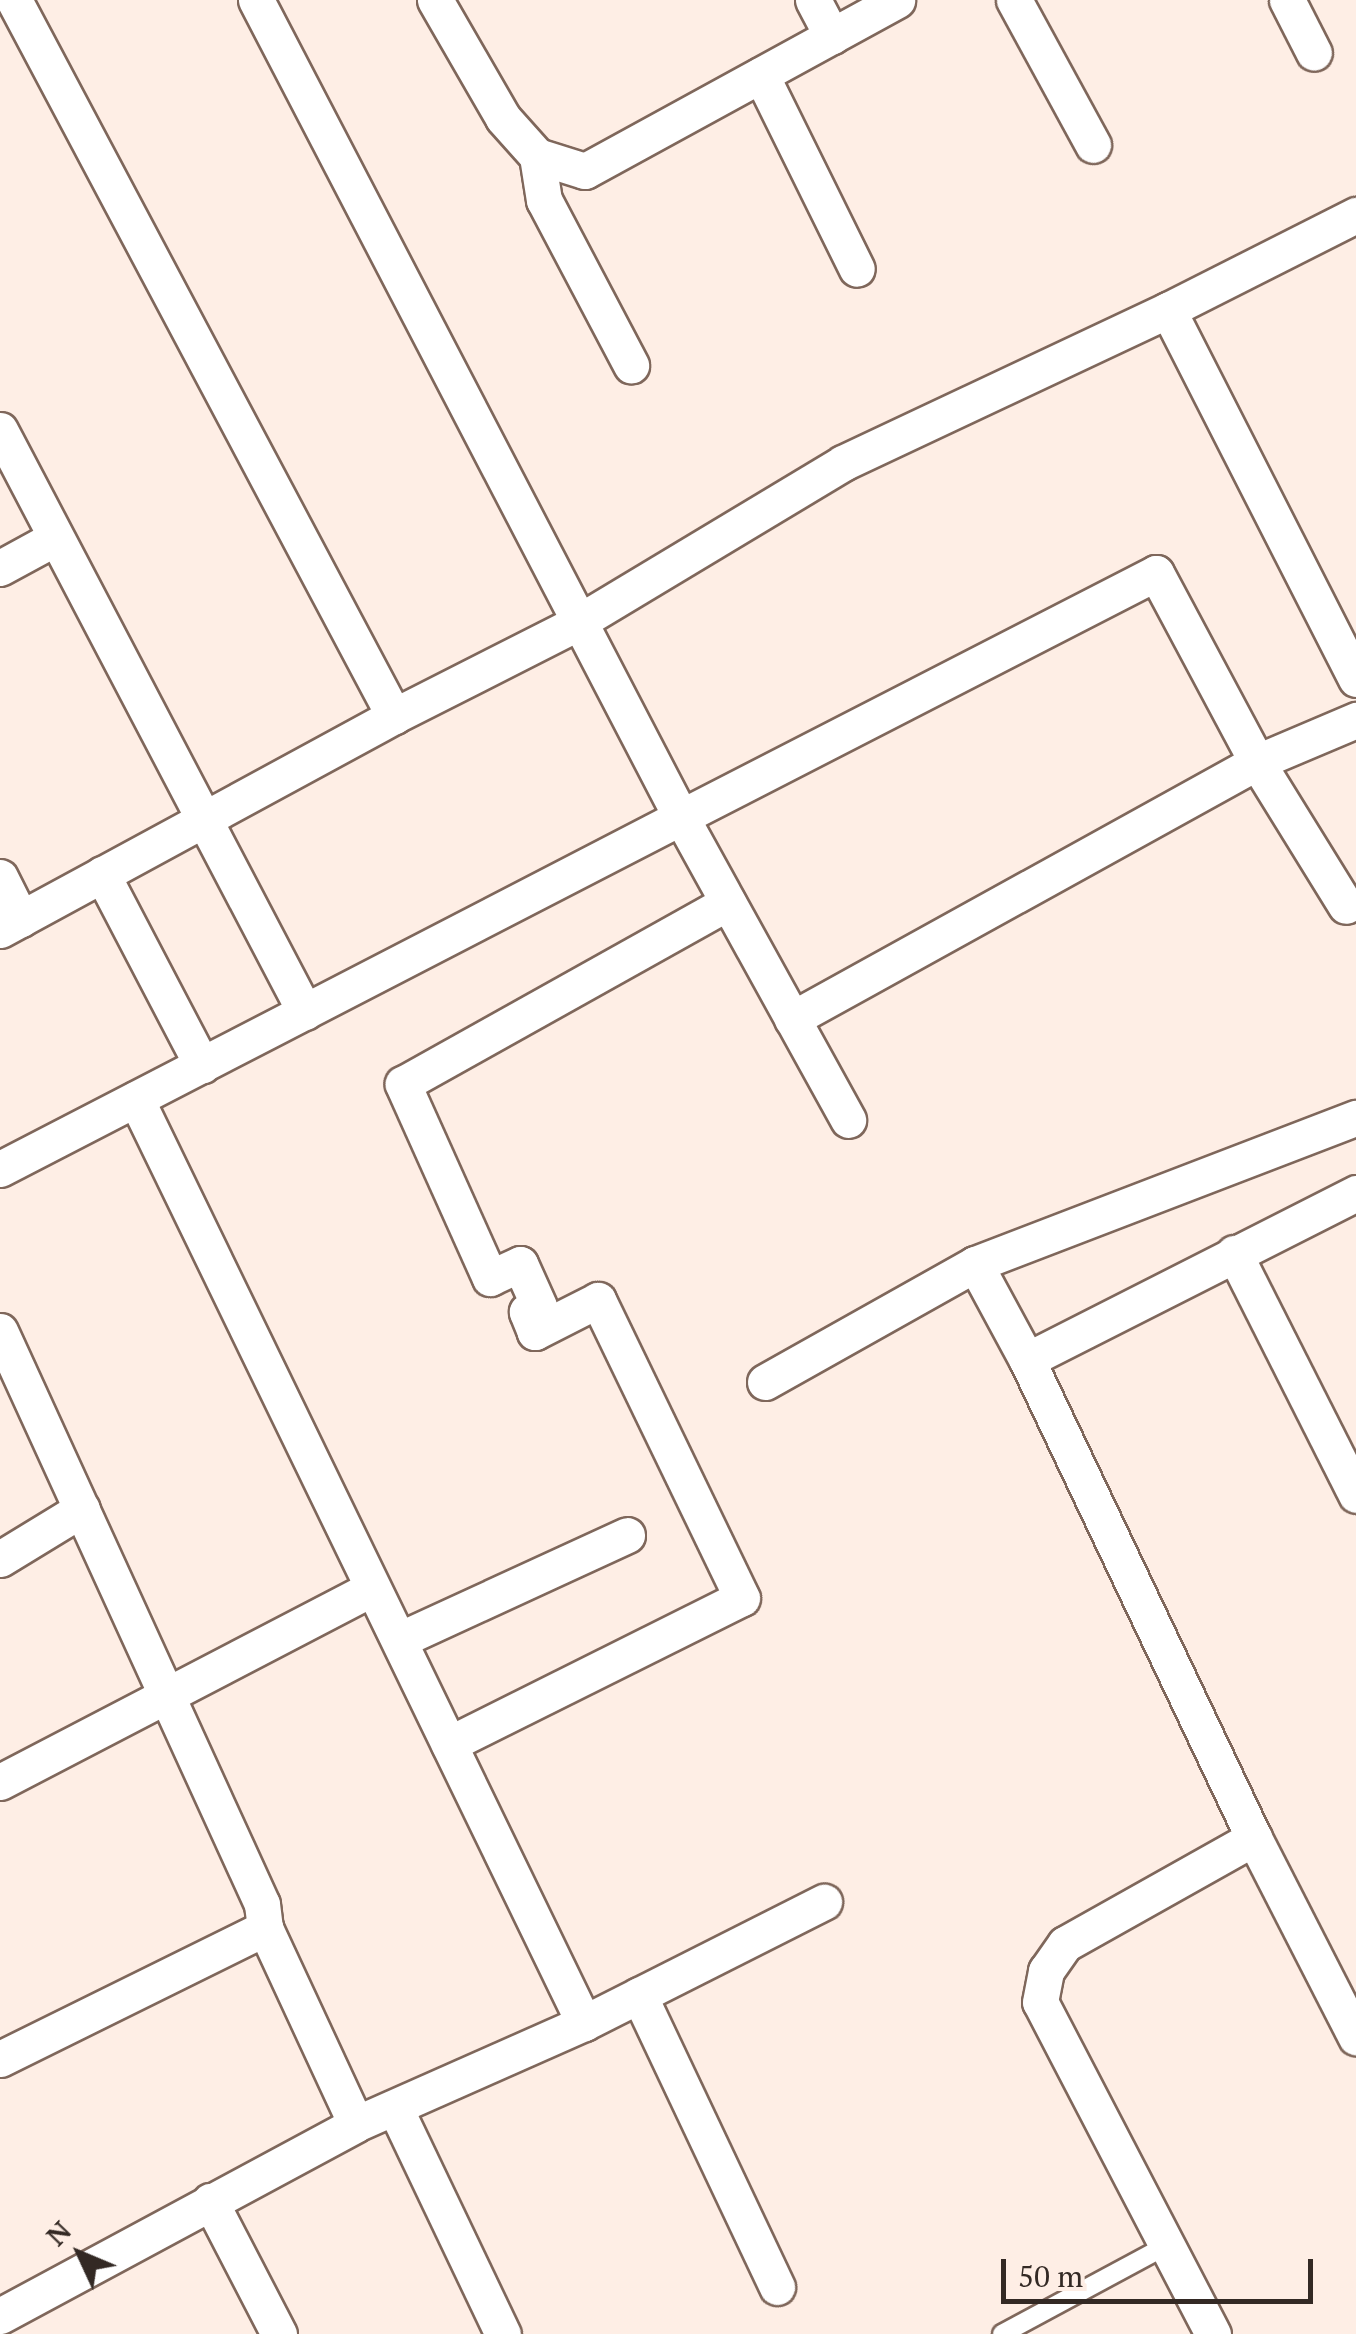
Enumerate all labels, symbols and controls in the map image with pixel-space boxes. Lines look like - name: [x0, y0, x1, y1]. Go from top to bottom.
- north arrow: [30, 2204, 130, 2304]
- text: N: [37, 2212, 79, 2253]
- scale bar: [1006, 2239, 1318, 2301]
- text: 50 m: [1018, 2256, 1083, 2296]

